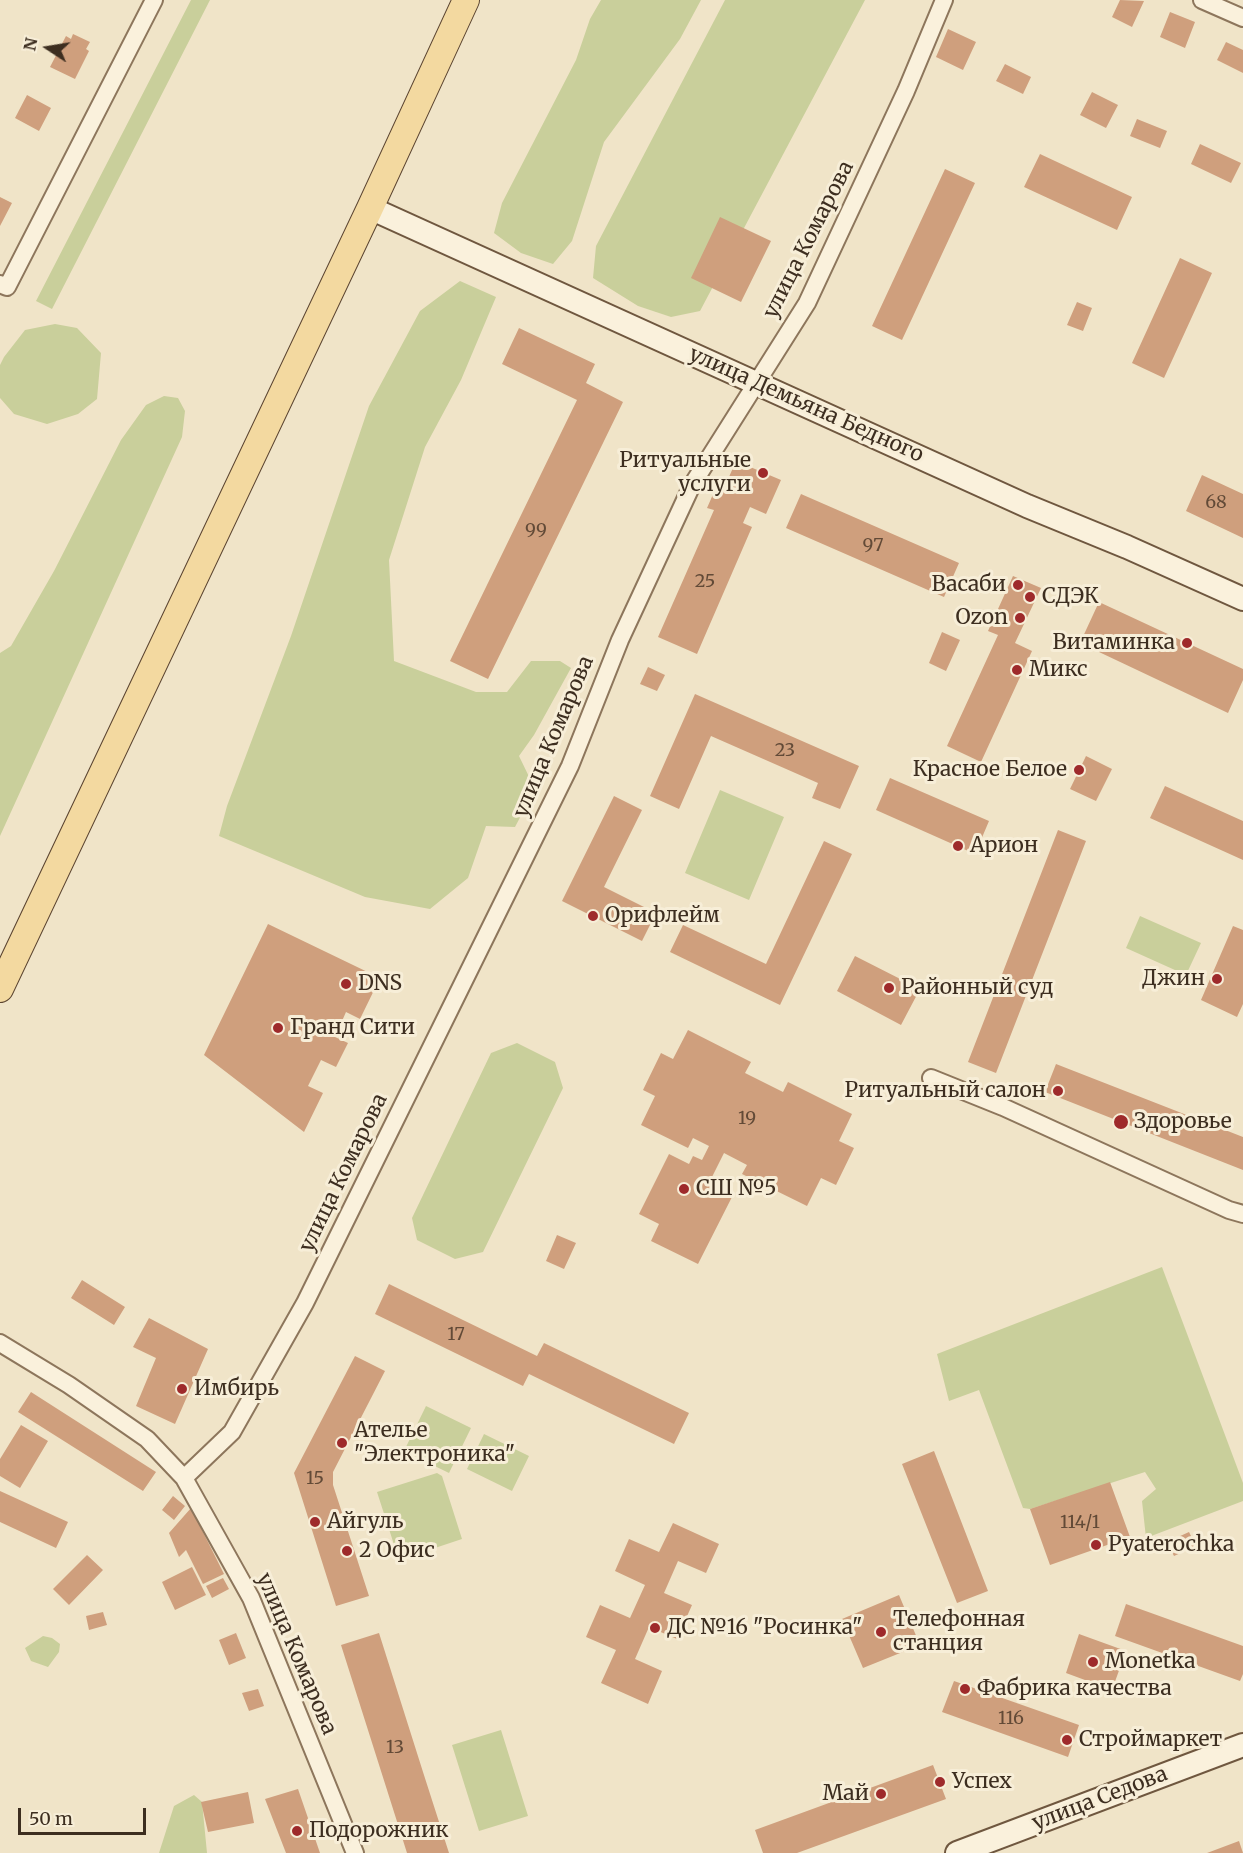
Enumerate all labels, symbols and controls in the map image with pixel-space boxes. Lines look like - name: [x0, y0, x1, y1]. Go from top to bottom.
- north arrow: [18, 18, 78, 78]
- text: N: [19, 36, 41, 53]
- street label: улица Комарова: [758, 157, 860, 323]
- street label: улица Демьяна Бедного: [685, 342, 927, 468]
- place label: Ритуальные услуги: [619, 448, 751, 498]
- marker: Ритуальные услуги: [756, 466, 770, 480]
- house number: 68: [1205, 492, 1227, 514]
- house number: 99: [525, 520, 547, 542]
- house number: 97: [863, 535, 883, 557]
- house number: 25: [695, 571, 715, 593]
- place label: Васаби: [932, 572, 1006, 598]
- marker: Васаби: [1011, 578, 1025, 592]
- place label: СДЭК: [1042, 584, 1099, 610]
- marker: СДЭК: [1023, 590, 1037, 604]
- place label: Ozon: [955, 605, 1008, 631]
- marker: Ozon: [1013, 611, 1027, 625]
- place label: Витаминка: [1053, 630, 1175, 656]
- marker: Витаминка: [1180, 636, 1194, 650]
- street label: улица Комарова: [509, 652, 599, 822]
- place label: Микс: [1029, 657, 1088, 683]
- marker: Микс: [1010, 663, 1024, 677]
- house number: 23: [775, 740, 795, 762]
- place label: Красное Белое: [913, 757, 1067, 783]
- marker: Красное Белое: [1072, 763, 1086, 777]
- place label: Арион: [970, 833, 1038, 859]
- marker: Арион: [951, 839, 965, 853]
- place label: Орифлейм: [605, 903, 720, 929]
- marker: Орифлейм: [586, 909, 600, 923]
- place label: Джин: [1142, 966, 1205, 992]
- place label: DNS: [358, 971, 402, 997]
- marker: Джин: [1210, 972, 1224, 986]
- place label: Районный суд: [901, 975, 1054, 1001]
- marker: DNS: [339, 977, 353, 991]
- marker: Районный суд: [882, 981, 896, 995]
- place label: Гранд Сити: [290, 1015, 415, 1041]
- marker: Гранд Сити: [271, 1021, 285, 1035]
- place label: Ритуальный салон: [844, 1078, 1046, 1104]
- marker: Ритуальный салон: [1051, 1084, 1065, 1098]
- street label: улица Комарова: [295, 1090, 393, 1256]
- house number: 19: [738, 1108, 756, 1130]
- place label: Здоровье: [1134, 1109, 1232, 1135]
- marker: Здоровье: [1112, 1113, 1130, 1131]
- place label: СШ №5: [696, 1176, 776, 1202]
- marker: СШ №5: [677, 1182, 691, 1196]
- house number: 17: [447, 1324, 465, 1346]
- place label: Имбирь: [194, 1376, 279, 1402]
- marker: Имбирь: [175, 1382, 189, 1396]
- place label: Ателье "Электроника": [354, 1418, 515, 1468]
- marker: Ателье "Электроника": [335, 1436, 349, 1450]
- house number: 15: [306, 1468, 324, 1490]
- place label: Айгуль: [327, 1509, 404, 1535]
- house number: 114/1: [1060, 1512, 1100, 1534]
- marker: Айгуль: [308, 1515, 322, 1529]
- place label: Pyaterochka: [1108, 1532, 1234, 1558]
- place label: 2 Офис: [359, 1538, 435, 1564]
- marker: Pyaterochka: [1089, 1538, 1103, 1552]
- marker: 2 Офис: [340, 1544, 354, 1558]
- street label: улица Комарова: [251, 1569, 341, 1739]
- place label: Телефонная станция: [893, 1607, 1025, 1657]
- place label: ДС №16 "Росинка": [667, 1615, 862, 1641]
- marker: ДС №16 "Росинка": [648, 1621, 662, 1635]
- marker: Телефонная станция: [874, 1625, 888, 1639]
- place label: Monetka: [1105, 1649, 1195, 1675]
- marker: Monetka: [1086, 1655, 1100, 1669]
- place label: Фабрика качества: [977, 1676, 1172, 1702]
- marker: Фабрика качества: [958, 1682, 972, 1696]
- house number: 116: [998, 1708, 1024, 1730]
- place label: Строймаркет: [1079, 1727, 1222, 1753]
- marker: Строймаркет: [1060, 1733, 1074, 1747]
- house number: 13: [386, 1737, 404, 1759]
- street label: улица Седова: [1029, 1762, 1171, 1836]
- place label: Успех: [952, 1769, 1012, 1795]
- marker: Успех: [933, 1775, 947, 1789]
- place label: Май: [822, 1781, 869, 1807]
- marker: Май: [874, 1787, 888, 1801]
- scale bar: [21, 1796, 148, 1834]
- text: 50 m: [29, 1807, 73, 1830]
- place label: Подорожник: [309, 1818, 449, 1844]
- marker: Подорожник: [290, 1824, 304, 1838]

